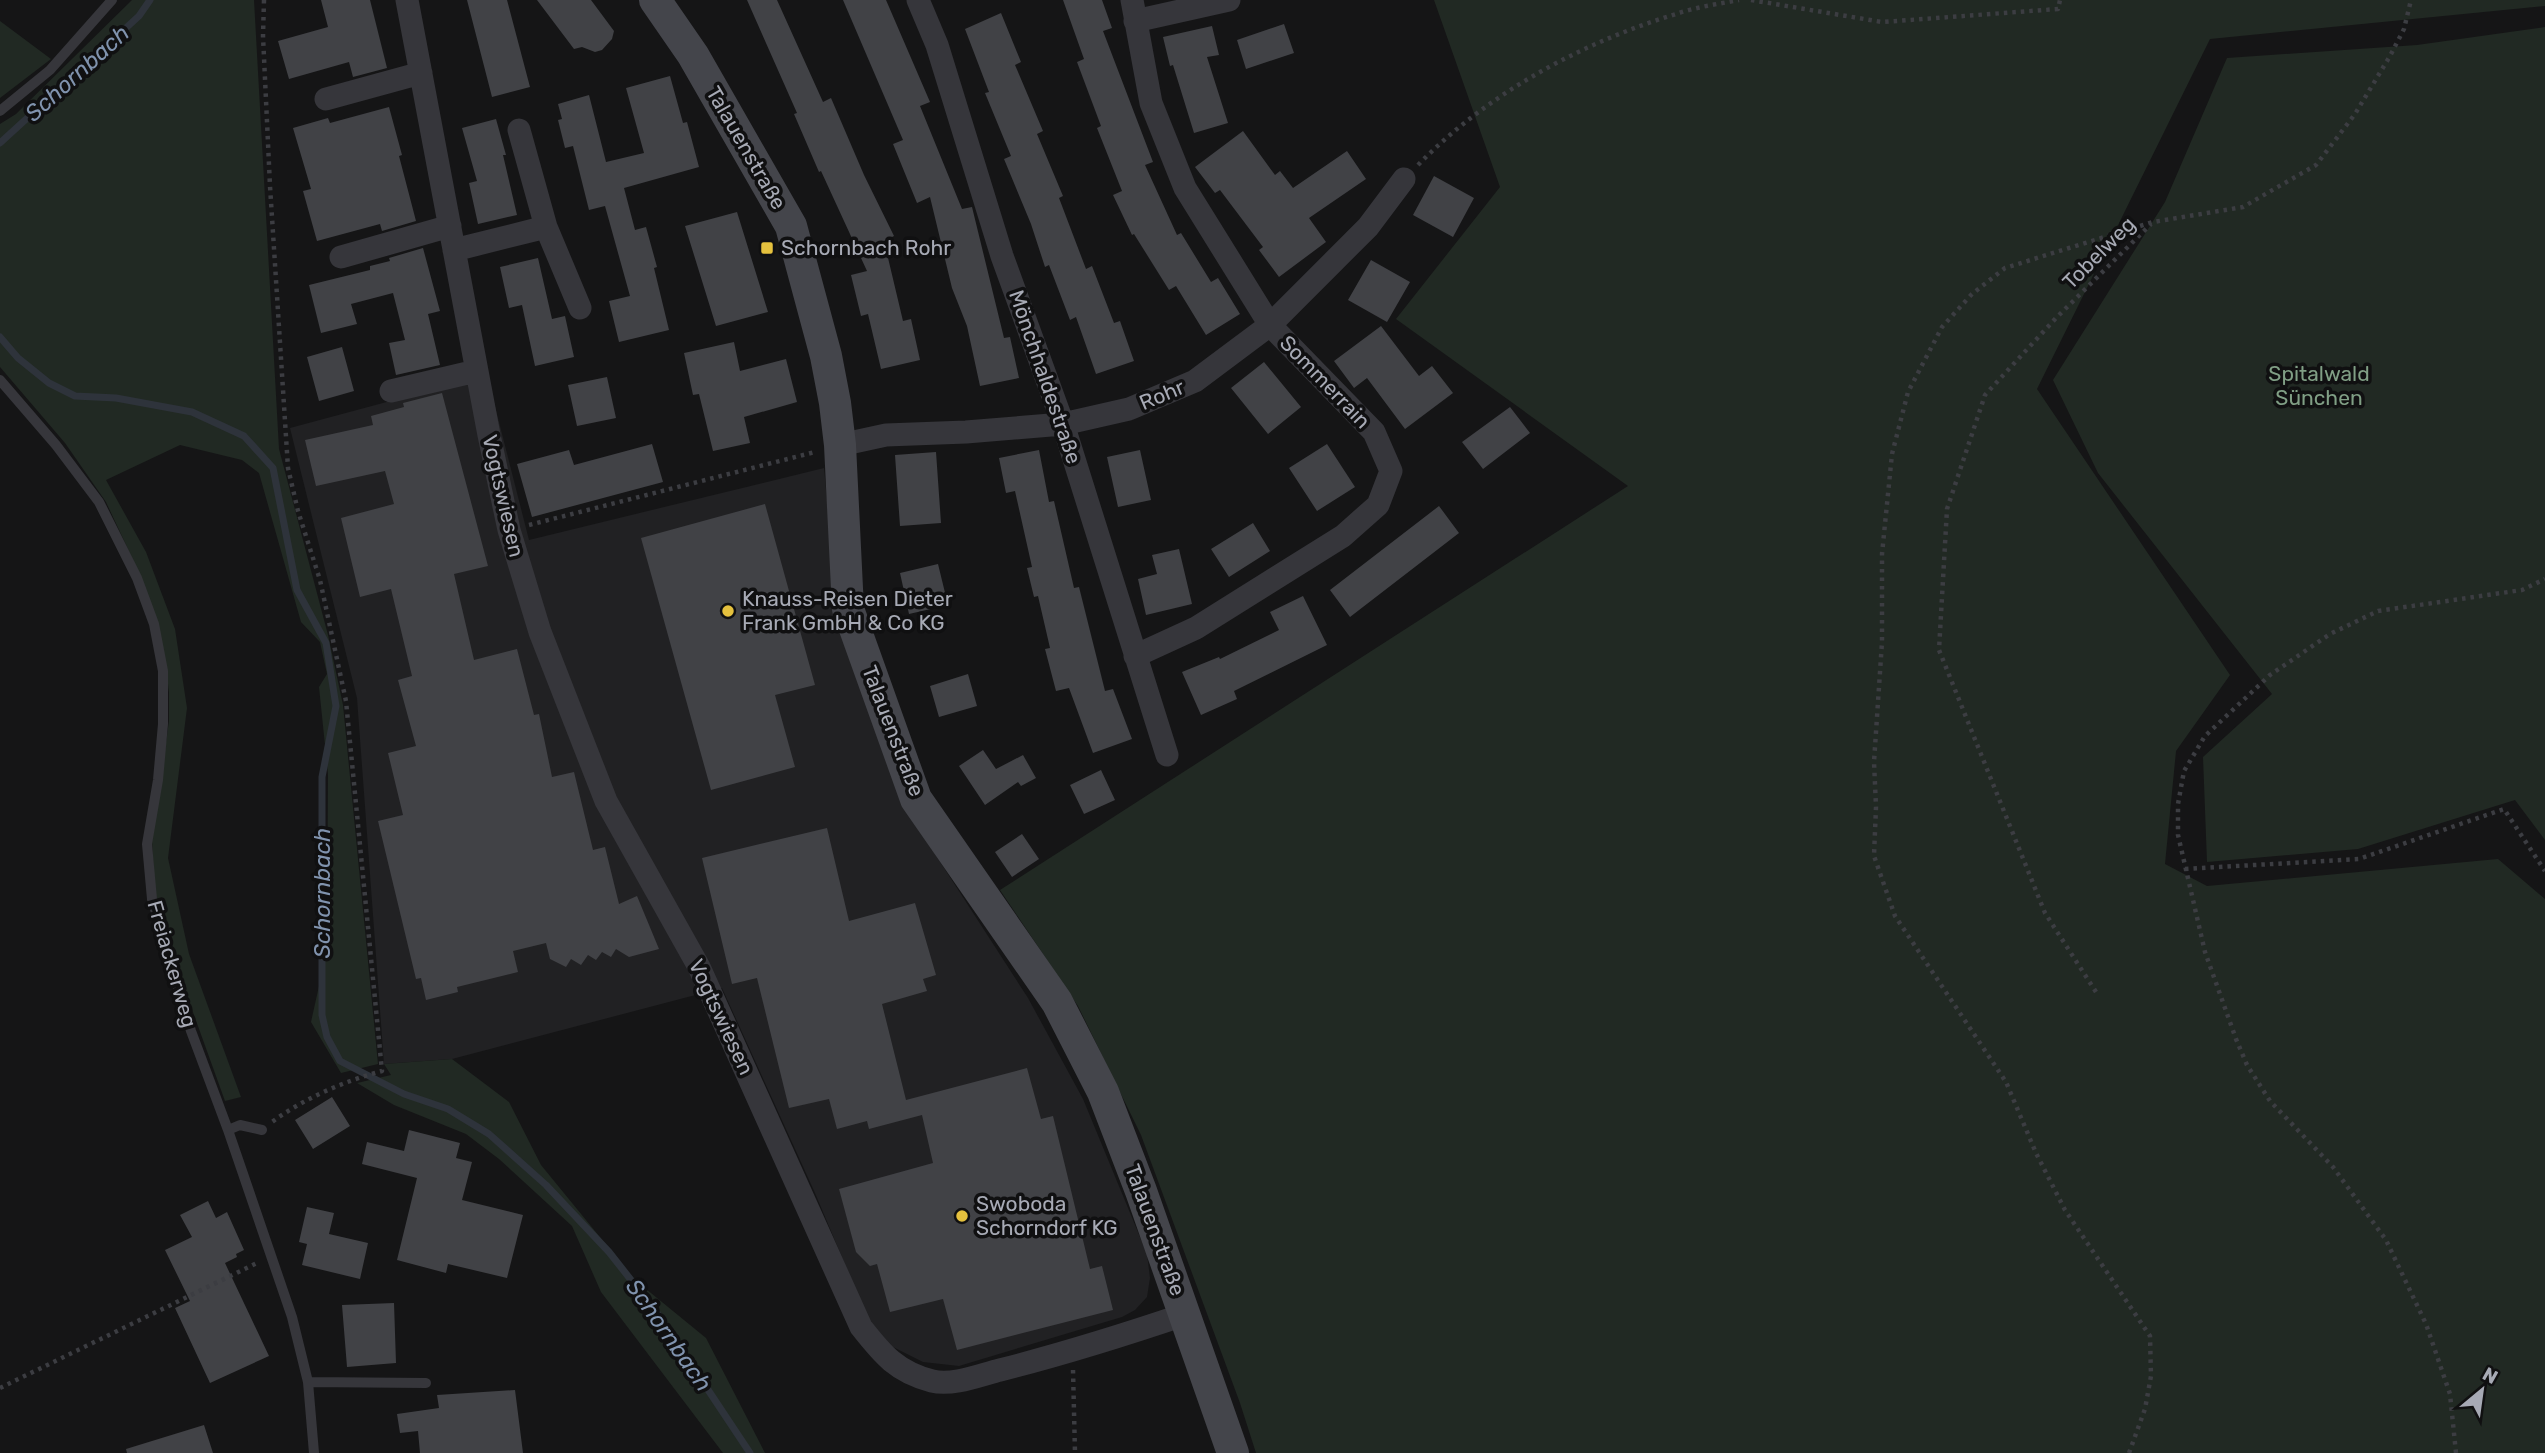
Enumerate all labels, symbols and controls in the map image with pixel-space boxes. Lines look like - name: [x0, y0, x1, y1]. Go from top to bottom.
- water label: Schornbach: [19, 19, 135, 127]
- street label: Talauenstraße: [701, 82, 792, 214]
- street label: Tobelweg: [2057, 211, 2140, 294]
- place label: Schornbach Rohr: [781, 235, 951, 260]
- marker: Schornbach Rohr: [759, 240, 775, 256]
- street label: Mönchhaldestraße: [1004, 287, 1087, 467]
- street label: Sommerrain: [1275, 330, 1376, 433]
- park label: Spitalwald Sünchen: [2268, 361, 2370, 410]
- street label: Rohr: [1136, 374, 1188, 415]
- street label: Vogtswiesen: [477, 432, 530, 559]
- place label: Knauss-Reisen Dieter Frank GmbH & Co KG: [742, 586, 953, 635]
- marker: Knauss-Reisen Dieter Frank GmbH & Co KG: [720, 603, 736, 619]
- street label: Talauenstraße: [857, 662, 930, 800]
- water label: Schornbach: [308, 828, 336, 958]
- street label: Freiackerweg: [142, 898, 203, 1030]
- street label: Vogtswiesen: [684, 955, 759, 1079]
- street label: Talauenstraße: [1120, 1161, 1191, 1299]
- place label: Swoboda Schorndorf KG: [976, 1191, 1118, 1240]
- marker: Swoboda Schorndorf KG: [954, 1208, 970, 1224]
- water label: Schornbach: [620, 1273, 718, 1397]
- north arrow: [2447, 1355, 2517, 1425]
- text: N: [2478, 1362, 2502, 1389]

